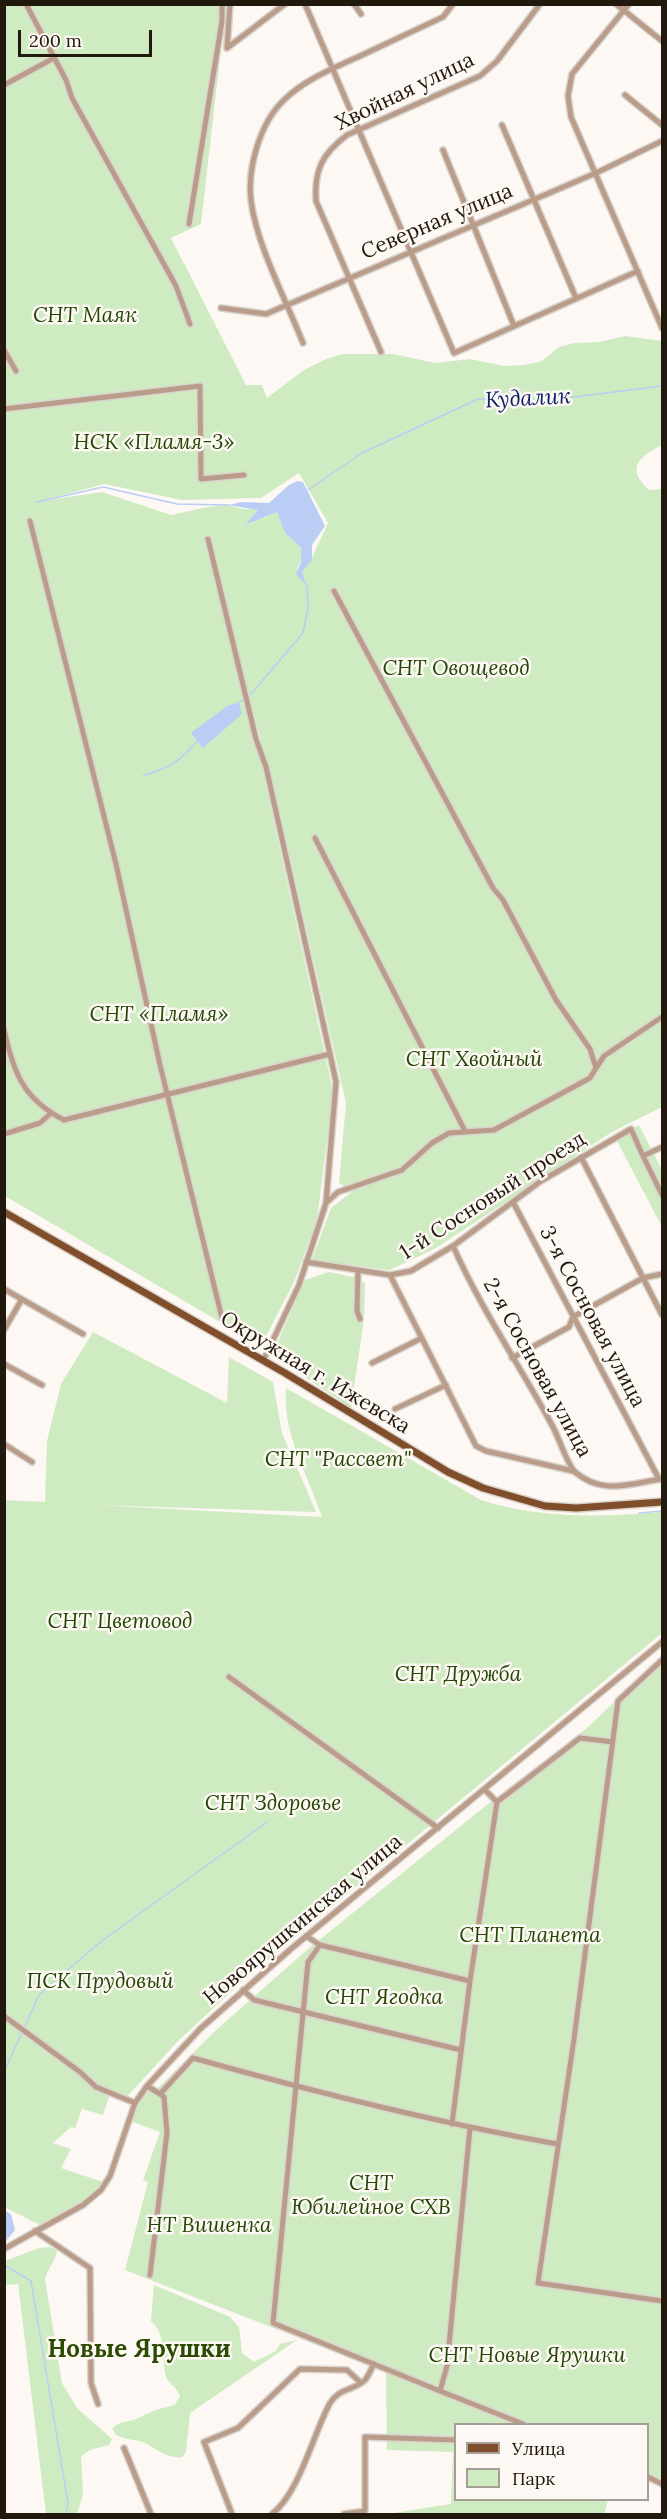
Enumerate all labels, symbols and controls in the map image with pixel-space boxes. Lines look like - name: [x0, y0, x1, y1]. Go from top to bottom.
- scale bar: [21, 18, 154, 56]
- text: 200 m: [29, 29, 82, 52]
- street label: Хвойная улица: [331, 48, 479, 136]
- street label: Северная улица: [357, 179, 517, 265]
- park label: СНТ Маяк: [33, 303, 137, 329]
- water label: Кудалик: [484, 384, 572, 414]
- park label: НСК «Пламя-3»: [74, 430, 234, 456]
- park label: СНТ Овощевод: [382, 656, 530, 682]
- park label: СНТ «Пламя»: [89, 1002, 229, 1028]
- park label: СНТ Хвойный: [406, 1047, 542, 1073]
- street label: 1-й Сосновый проезд: [395, 1127, 591, 1265]
- street label: 3-я Сосновая улица: [534, 1222, 650, 1412]
- street label: 2-я Сосновая улица: [477, 1274, 597, 1462]
- street label: Окружная г. Ижевска: [216, 1306, 414, 1440]
- park label: СНТ "Рассвет": [265, 1447, 411, 1473]
- park label: СНТ Цветовод: [47, 1609, 193, 1635]
- park label: СНТ Дружба: [395, 1662, 521, 1688]
- park label: СНТ Здоровье: [205, 1791, 341, 1817]
- street label: Новоярушкинская улица: [198, 1829, 408, 2011]
- park label: СНТ Планета: [459, 1923, 601, 1949]
- park label: ПСК Прудовый: [27, 1969, 173, 1995]
- park label: СНТ Ягодка: [325, 1985, 443, 2011]
- park label: СНТ Юбилейное СХВ: [291, 2171, 451, 2221]
- park label: НТ Вишенка: [146, 2213, 272, 2239]
- district label: Новые Ярушки: [48, 2336, 230, 2364]
- park label: СНТ Новые Ярушки: [428, 2343, 626, 2369]
- legend: [454, 2423, 649, 2501]
- text: Улица: [512, 2437, 565, 2460]
- text: Парк: [512, 2467, 555, 2490]

